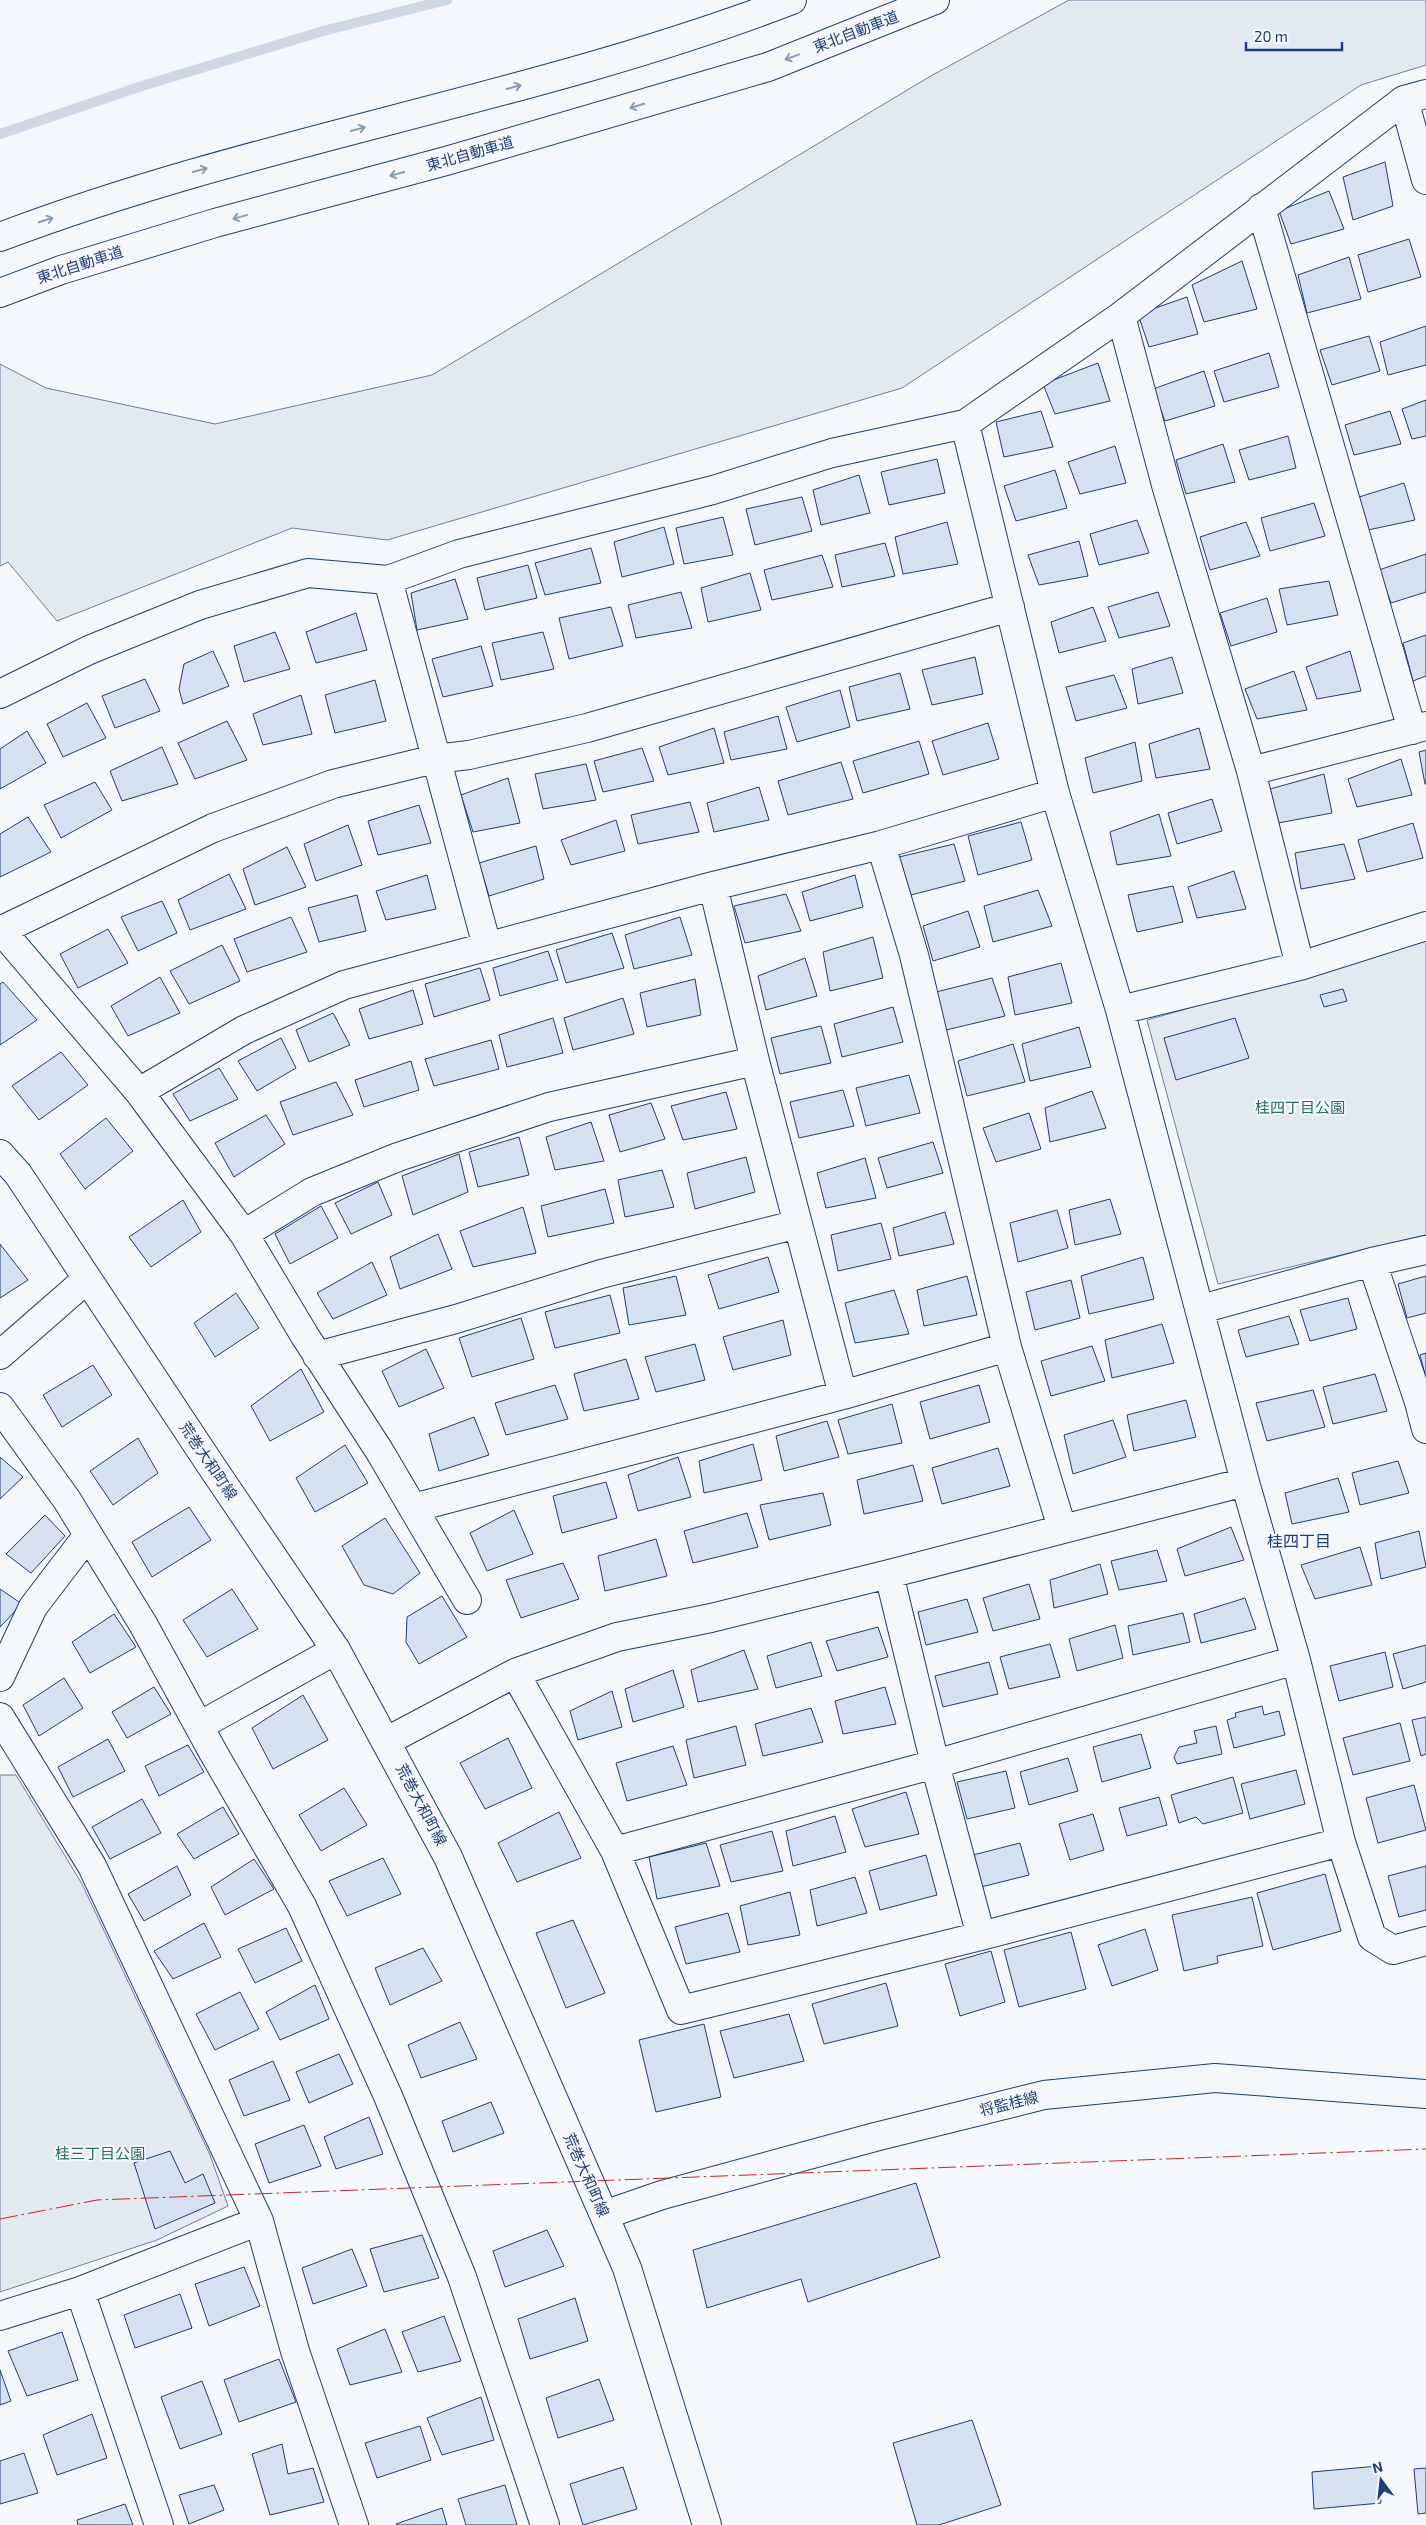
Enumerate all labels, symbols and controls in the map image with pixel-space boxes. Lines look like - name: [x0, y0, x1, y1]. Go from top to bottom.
- street label: 東北自動車道: [810, 7, 901, 56]
- scale bar: [1246, 20, 1342, 52]
- text: 20 m: [1254, 27, 1288, 45]
- one-way arrow: [785, 53, 800, 63]
- one-way arrow: [506, 81, 522, 91]
- one-way arrow: [630, 102, 646, 112]
- one-way arrow: [349, 124, 365, 133]
- street label: 東北自動車道: [424, 132, 515, 174]
- one-way arrow: [192, 165, 208, 175]
- one-way arrow: [389, 170, 405, 180]
- one-way arrow: [232, 212, 248, 222]
- one-way arrow: [37, 215, 53, 225]
- street label: 東北自動車道: [34, 242, 125, 287]
- park label: 桂四丁目公園: [1255, 1098, 1345, 1116]
- street label: 荒巻大和町線: [176, 1418, 241, 1503]
- district label: 桂四丁目: [1267, 1531, 1331, 1550]
- street label: 荒巻大和町線: [393, 1761, 451, 1848]
- street label: 将監桂線: [977, 2087, 1040, 2119]
- street label: 荒巻大和町線: [560, 2130, 613, 2219]
- park label: 桂三丁目公園: [55, 2144, 145, 2162]
- north arrow: [1356, 2455, 1406, 2505]
- text: N: [1370, 2457, 1385, 2476]

